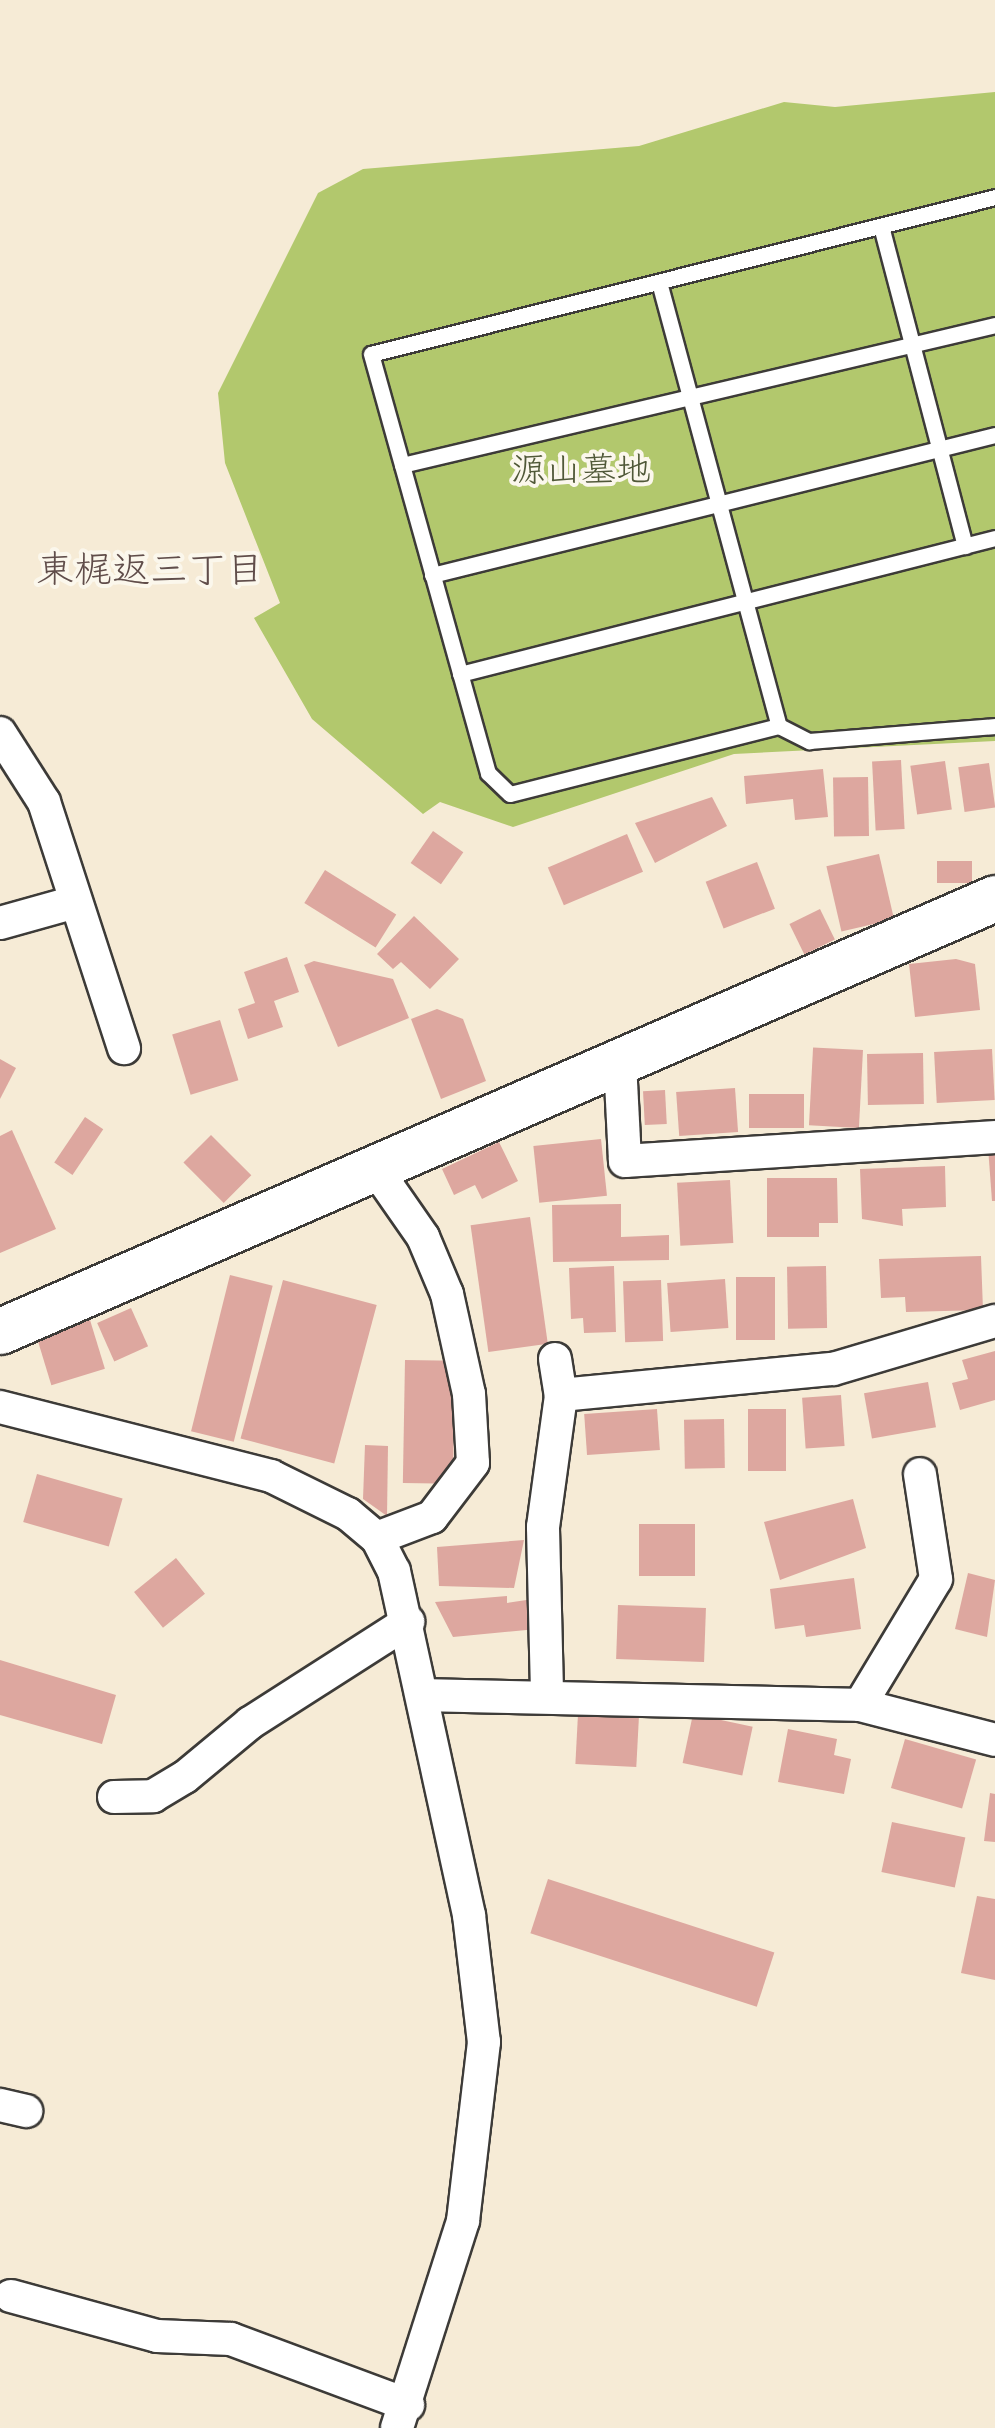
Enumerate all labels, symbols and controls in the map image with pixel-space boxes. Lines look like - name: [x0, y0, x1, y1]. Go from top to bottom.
- park label: 源山墓地: [511, 449, 651, 491]
- district label: 東梶返三丁目: [36, 547, 264, 593]

